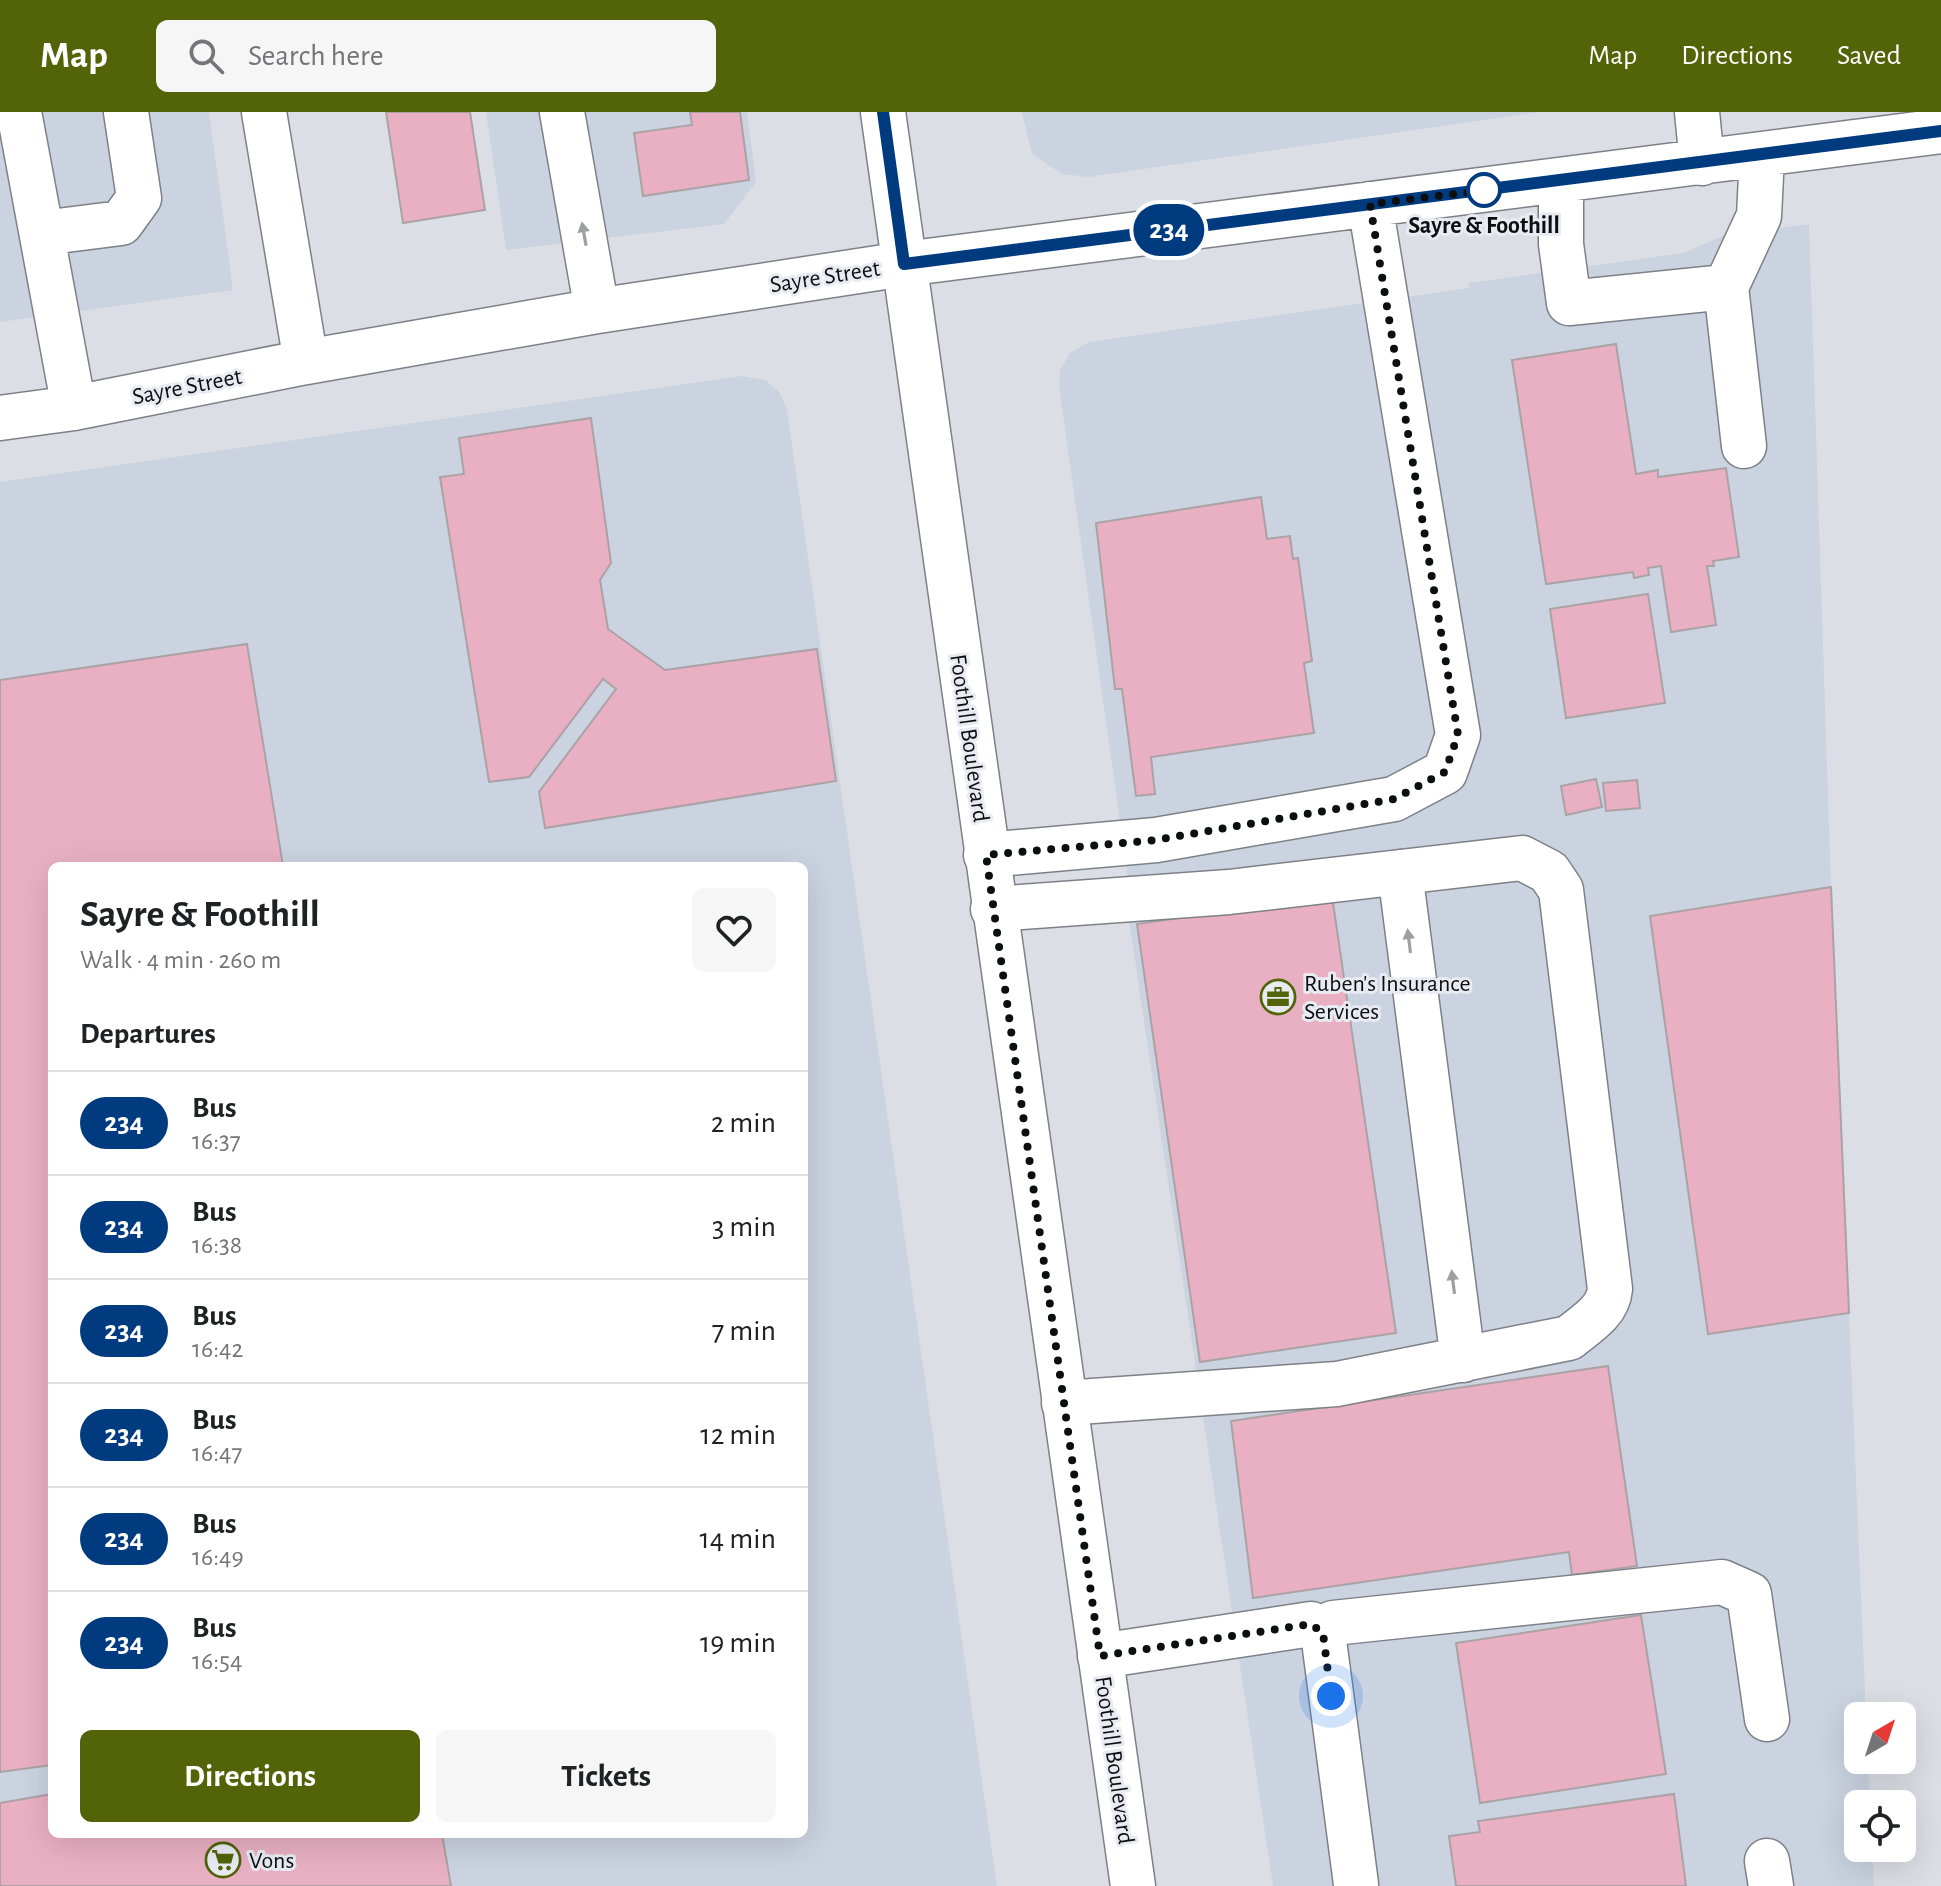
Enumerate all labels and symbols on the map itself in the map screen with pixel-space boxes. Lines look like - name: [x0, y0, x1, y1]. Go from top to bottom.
- marker: Sayre & Foothill: [1467, 173, 1501, 207]
- line badge: 234: [1123, 204, 1215, 256]
- place label: Sayre & Foothill: [1408, 214, 1560, 238]
- one-way arrow: [577, 221, 589, 246]
- street label: Sayre Street: [768, 256, 882, 298]
- street label: Sayre Street: [130, 365, 244, 409]
- street label: Foothill Boulevard: [945, 653, 993, 824]
- one-way arrow: [1402, 928, 1415, 953]
- place label: Ruben's Insurance Services: [1304, 972, 1471, 1024]
- office icon: Ruben's Insurance Services: [1259, 978, 1297, 1016]
- one-way arrow: [1446, 1269, 1459, 1294]
- street label: Foothill Boulevard: [1090, 1675, 1138, 1846]
- your location: [1311, 1676, 1351, 1716]
- north arrow: [1844, 1702, 1916, 1774]
- supermarket icon: Vons: [204, 1841, 242, 1879]
- place label: Vons: [249, 1849, 294, 1873]

